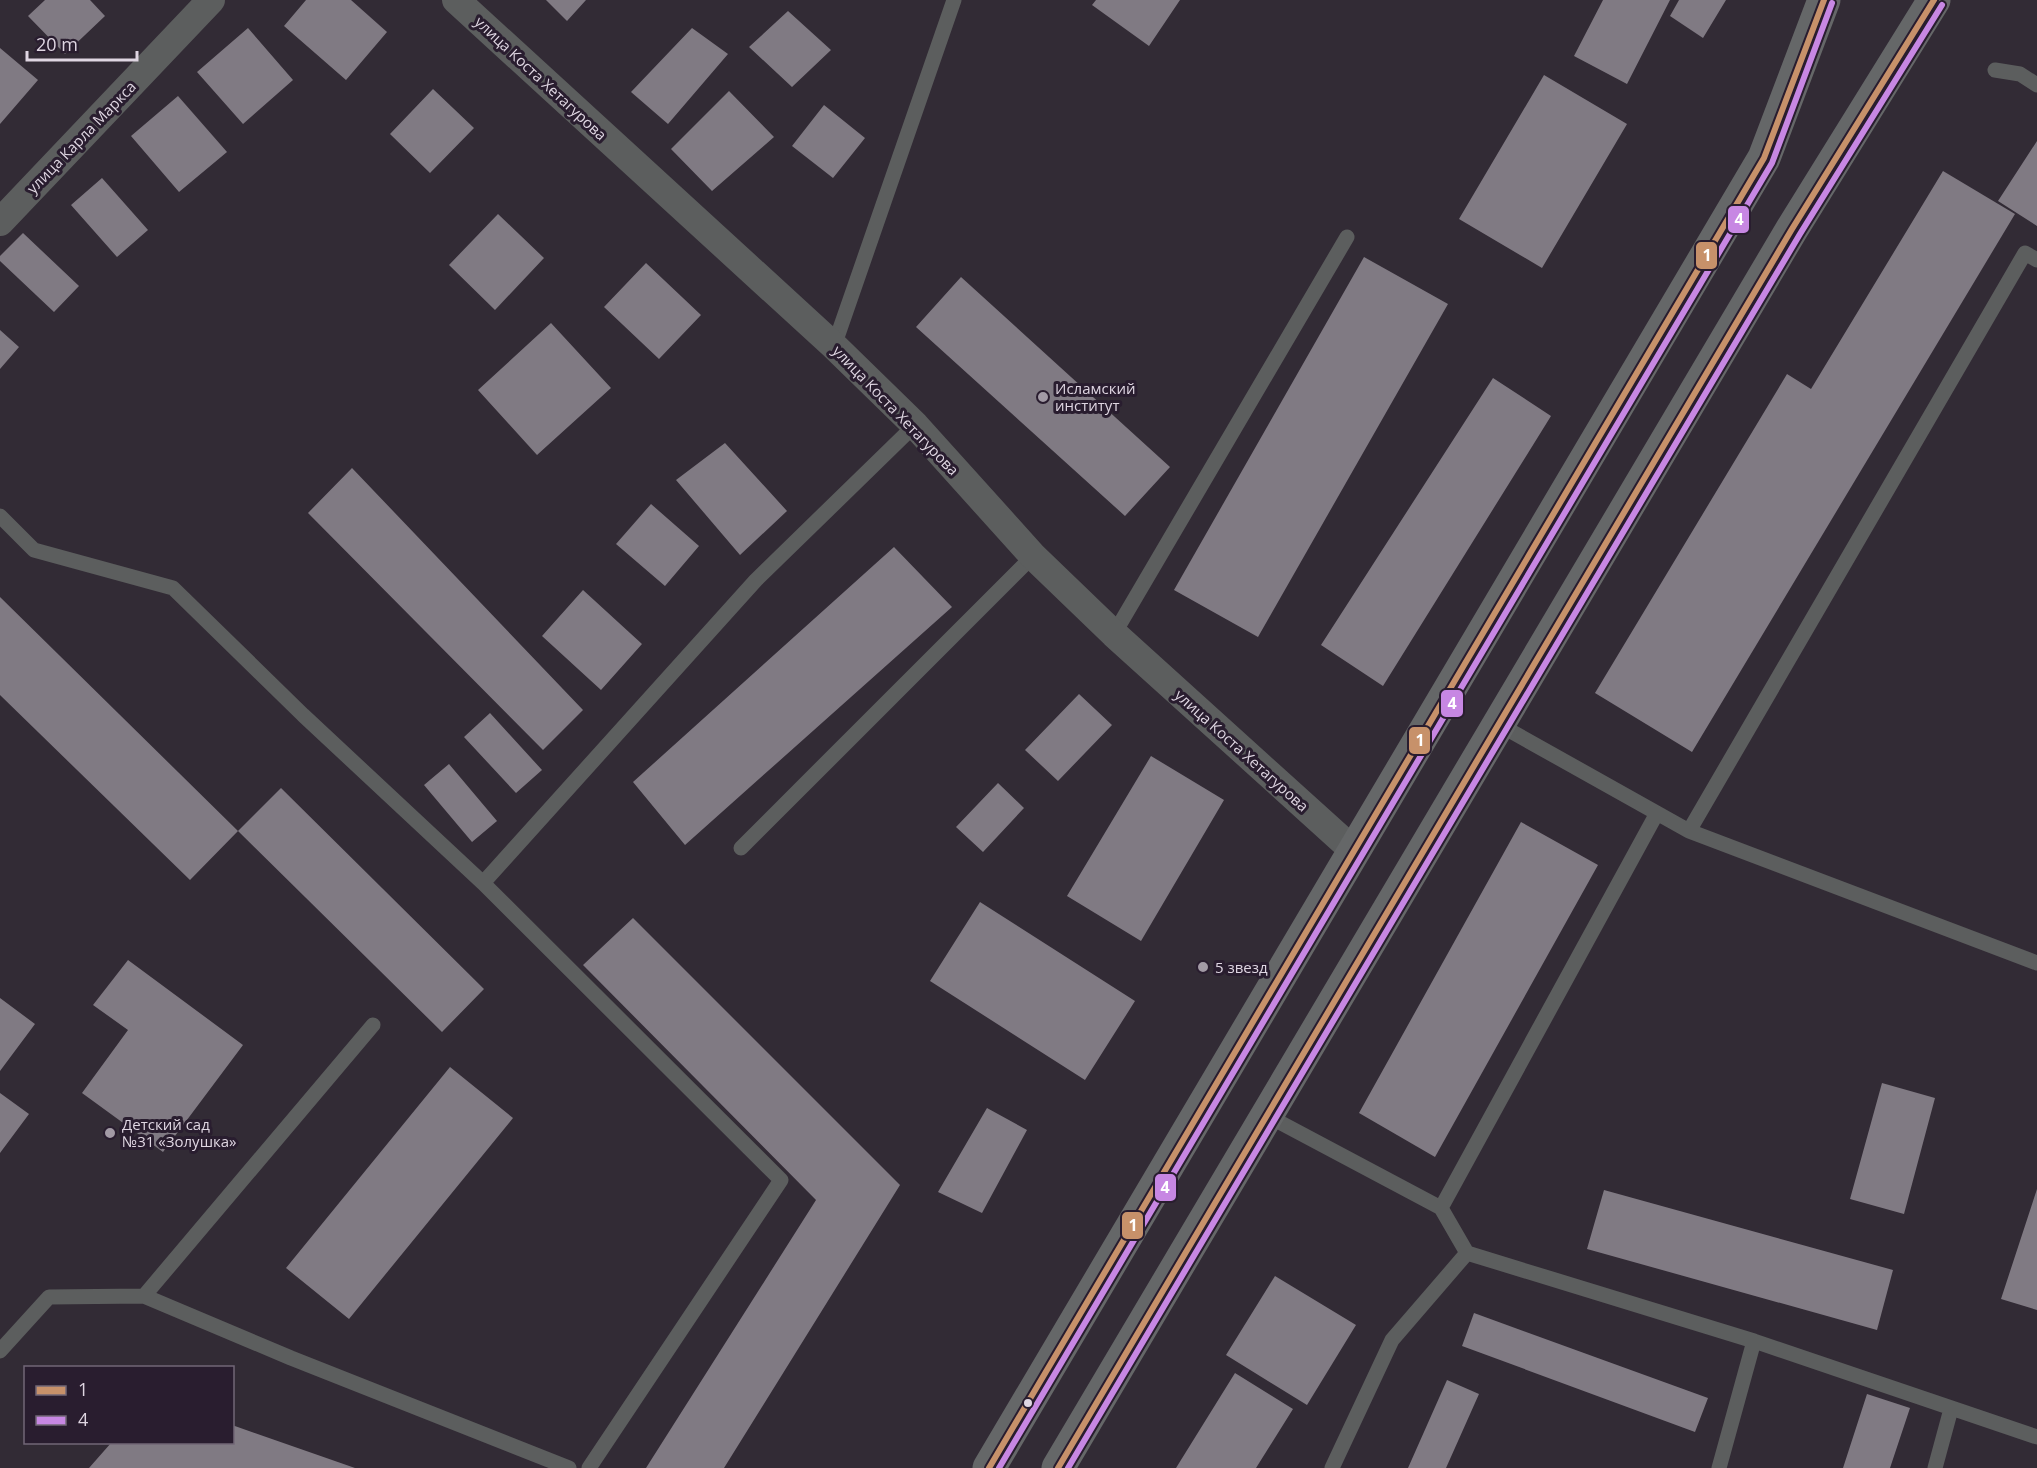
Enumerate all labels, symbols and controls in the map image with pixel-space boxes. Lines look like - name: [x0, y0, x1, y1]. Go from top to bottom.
- street label: улица Коста Хетагурова: [471, 12, 611, 144]
- scale bar: [27, 24, 136, 62]
- text: 20 m: [36, 32, 78, 56]
- street label: улица Карла Маркса: [22, 76, 140, 198]
- line badge: 4: [1727, 205, 1750, 234]
- text: 4: [1734, 208, 1744, 230]
- line badge: 1: [1695, 241, 1718, 270]
- text: 1: [1702, 244, 1712, 266]
- street label: улица Коста Хетагурова: [829, 341, 963, 479]
- place label: Исламский институт: [1055, 378, 1136, 415]
- marker: Исламский институт: [1036, 390, 1050, 404]
- street label: улица Коста Хетагурова: [1171, 685, 1313, 815]
- line badge: 4: [1440, 689, 1464, 718]
- text: 4: [1447, 692, 1457, 714]
- line badge: 1: [1408, 726, 1431, 755]
- text: 1: [1415, 729, 1425, 751]
- place label: 5 звезд: [1215, 957, 1268, 977]
- marker: 5 звезд: [1196, 960, 1210, 974]
- place label: Детский сад №31 «Золушка»: [122, 1114, 237, 1151]
- marker: Детский сад №31 «Золушка»: [103, 1126, 117, 1140]
- line badge: 4: [1154, 1173, 1177, 1202]
- text: 4: [1160, 1176, 1170, 1198]
- line badge: 1: [1121, 1211, 1144, 1240]
- text: 1: [1128, 1214, 1138, 1236]
- legend: [24, 1366, 234, 1444]
- text: 1: [78, 1377, 88, 1401]
- unlabelled marker: [1022, 1397, 1034, 1409]
- text: 4: [78, 1407, 88, 1431]

